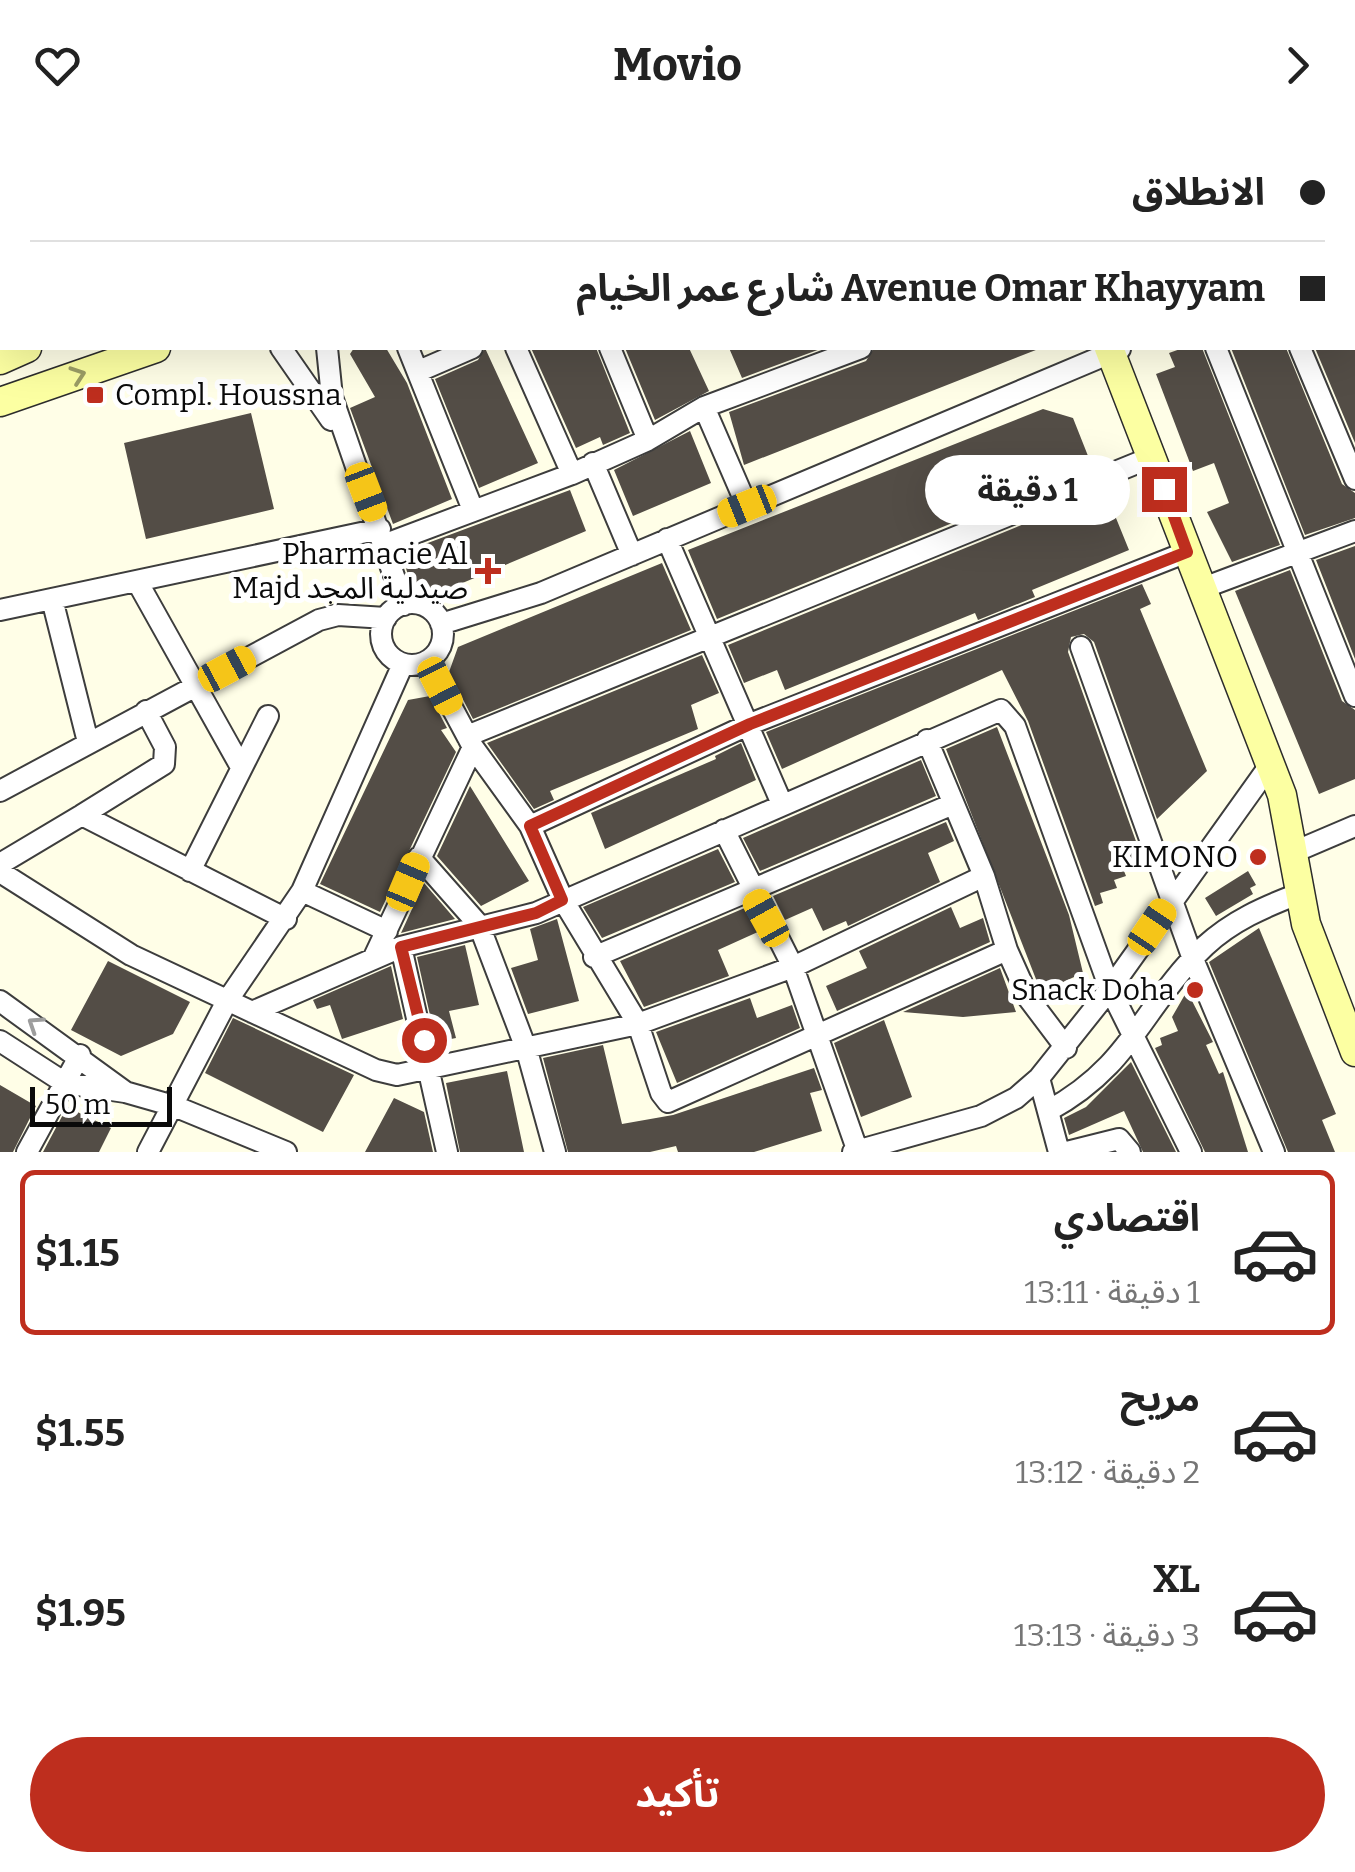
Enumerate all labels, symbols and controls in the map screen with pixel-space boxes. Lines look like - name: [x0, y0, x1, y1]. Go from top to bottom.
- icon: heart: [30, 38, 85, 93]
- text: Movio: [613, 38, 742, 92]
- icon: forward: [1270, 38, 1325, 93]
- text: الانطلاق: [1132, 169, 1265, 215]
- text: Avenue Omar Khayyam شارع عمر الخيام: [576, 265, 1265, 311]
- one-way arrow: [68, 366, 85, 387]
- place label: Compl. Houssna: [115, 377, 342, 413]
- marker: Compl. Houssna: [84, 384, 106, 406]
- callout: 1 دقيقة: [924, 454, 1129, 524]
- car: [341, 459, 391, 525]
- route end: [1142, 467, 1187, 512]
- text: 1 دقيقة: [977, 471, 1078, 509]
- car: [714, 481, 780, 531]
- place label: Pharmacie Al Majd صيدلية المجد: [232, 536, 468, 606]
- marker: Pharmacie Al Majd صيدلية المجد: [477, 560, 499, 582]
- car: [193, 642, 261, 696]
- car: [413, 652, 467, 720]
- place label: KIMONO: [1112, 839, 1238, 875]
- marker: KIMONO: [1247, 846, 1269, 868]
- car: [382, 849, 434, 915]
- car: [738, 884, 794, 952]
- car: [1123, 894, 1181, 960]
- place label: Snack Doha: [1011, 972, 1175, 1008]
- marker: Snack Doha: [1184, 979, 1206, 1001]
- one-way arrow: [28, 1018, 46, 1037]
- route start: [402, 1018, 447, 1063]
- scale bar: [30, 1082, 172, 1126]
- text: 50 m: [45, 1088, 110, 1121]
- text: اقتصادي: [1054, 1195, 1200, 1241]
- icon: car: [1230, 1208, 1320, 1298]
- text: $1.15: [35, 1230, 120, 1276]
- text: 1 دقيقة · 13:11: [1024, 1273, 1200, 1311]
- text: مريح: [1120, 1375, 1200, 1421]
- icon: car: [1230, 1388, 1320, 1478]
- text: $1.55: [35, 1410, 125, 1456]
- text: 2 دقيقة · 13:12: [1015, 1453, 1200, 1491]
- text: XL: [1153, 1556, 1200, 1602]
- icon: car: [1230, 1568, 1320, 1658]
- text: $1.95: [35, 1590, 126, 1636]
- text: 3 دقيقة · 13:13: [1014, 1616, 1200, 1654]
- button: تأكيد: [30, 1737, 1325, 1852]

